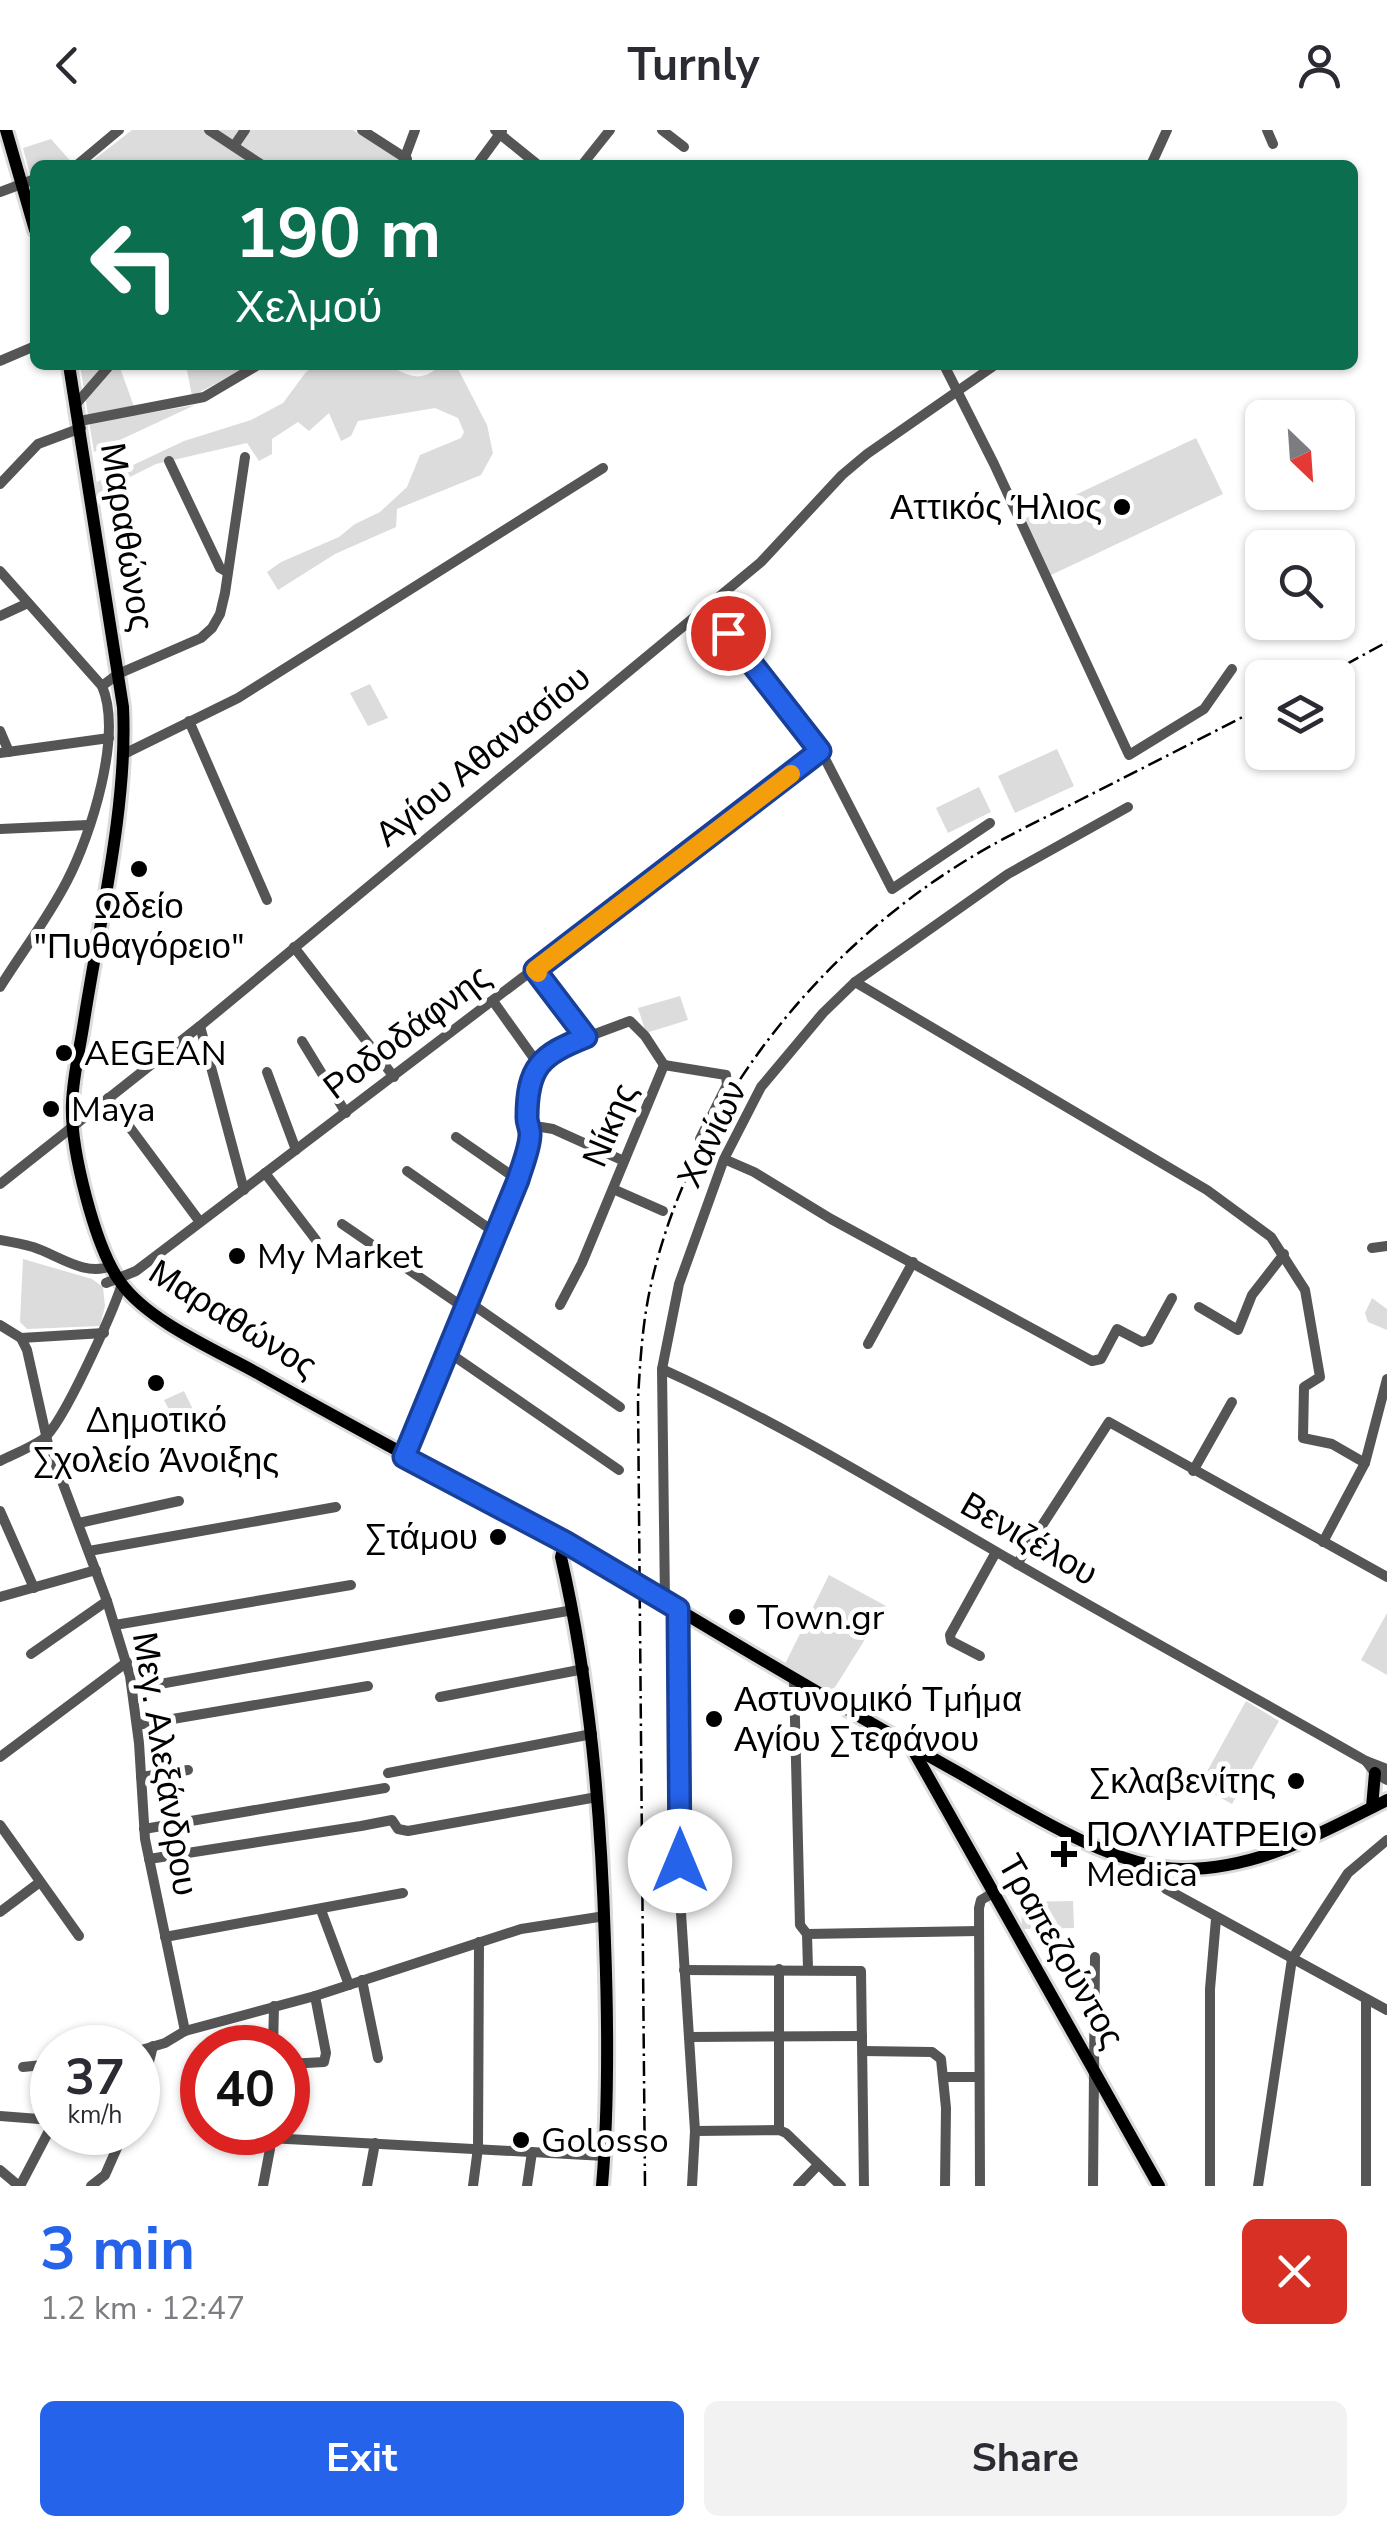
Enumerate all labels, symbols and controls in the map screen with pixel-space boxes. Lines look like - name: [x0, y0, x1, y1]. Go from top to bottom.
- text: Turnly: [627, 35, 760, 96]
- icon: back: [40, 38, 95, 93]
- icon: person: [1292, 38, 1347, 93]
- text: 190 m: [235, 186, 441, 282]
- icon: left: [70, 200, 200, 330]
- text: Χελμού: [235, 277, 382, 338]
- north arrow: [1245, 400, 1355, 510]
- map controls: [1245, 400, 1355, 770]
- street label: Μαραθώνος: [89, 439, 165, 635]
- place label: Αττικός Ήλιος: [890, 484, 1102, 531]
- marker: Αττικός Ήλιος: [1111, 496, 1133, 518]
- button: search: [1245, 530, 1355, 640]
- pin: [686, 591, 771, 676]
- icon: arrive: [701, 606, 756, 661]
- street label: Αγίου Αθανασίου: [365, 655, 601, 857]
- button: layers: [1245, 660, 1355, 770]
- marker: Ωδείο "Πυθαγόρειο": [128, 858, 150, 880]
- place label: Ωδείο "Πυθαγόρειο": [33, 883, 245, 970]
- street label: Ροδοδάφνης: [314, 954, 500, 1110]
- place label: AEGEAN: [84, 1030, 227, 1077]
- marker: AEGEAN: [53, 1042, 75, 1064]
- street label: Χανίων: [666, 1073, 758, 1195]
- street label: Νίκης: [571, 1076, 649, 1174]
- place label: Maya: [71, 1086, 156, 1133]
- marker: Maya: [40, 1098, 62, 1120]
- place label: My Market: [257, 1233, 424, 1280]
- marker: My Market: [226, 1245, 248, 1267]
- street label: Μαραθώνος: [140, 1249, 326, 1389]
- marker: Δημοτικό Σχολείο Άνοιξης: [145, 1372, 167, 1394]
- place label: Δημοτικό Σχολείο Άνοιξης: [33, 1397, 279, 1484]
- street label: Βενιζέλου: [952, 1481, 1106, 1597]
- place label: Στάμου: [365, 1514, 478, 1561]
- marker: Στάμου: [487, 1526, 509, 1548]
- place label: Town.gr: [757, 1594, 885, 1641]
- marker: Town.gr: [726, 1606, 748, 1628]
- street label: Μεγ. Αλεξάνδρου: [121, 1629, 209, 1899]
- place label: Αστυνομικό Τμήμα Αγίου Στεφάνου: [734, 1676, 1022, 1763]
- marker: Αστυνομικό Τμήμα Αγίου Στεφάνου: [703, 1708, 725, 1730]
- place label: Σκλαβενίτης: [1089, 1758, 1276, 1805]
- marker: Σκλαβενίτης: [1285, 1770, 1307, 1792]
- position arrow: [628, 1809, 732, 1913]
- place label: ΠΟΛΥΙΑΤΡΕΙΟ Medica: [1086, 1811, 1317, 1898]
- marker: ΠΟΛΥΙΑΤΡΕΙΟ Medica: [1051, 1841, 1077, 1867]
- street label: Τραπεζούντος: [987, 1845, 1135, 2057]
- speed limit sign: 40: [180, 2025, 310, 2155]
- text: 37: [65, 2043, 125, 2112]
- text: km/h: [67, 2098, 123, 2132]
- place label: Golosso: [541, 2117, 669, 2164]
- marker: Golosso: [510, 2129, 532, 2151]
- text: 3 min: [40, 2208, 195, 2290]
- button: close: [1242, 2219, 1347, 2324]
- text: 1.2 km · 12:47: [40, 2287, 245, 2330]
- button: Exit: [40, 2401, 684, 2516]
- button: Share: [704, 2401, 1347, 2516]

